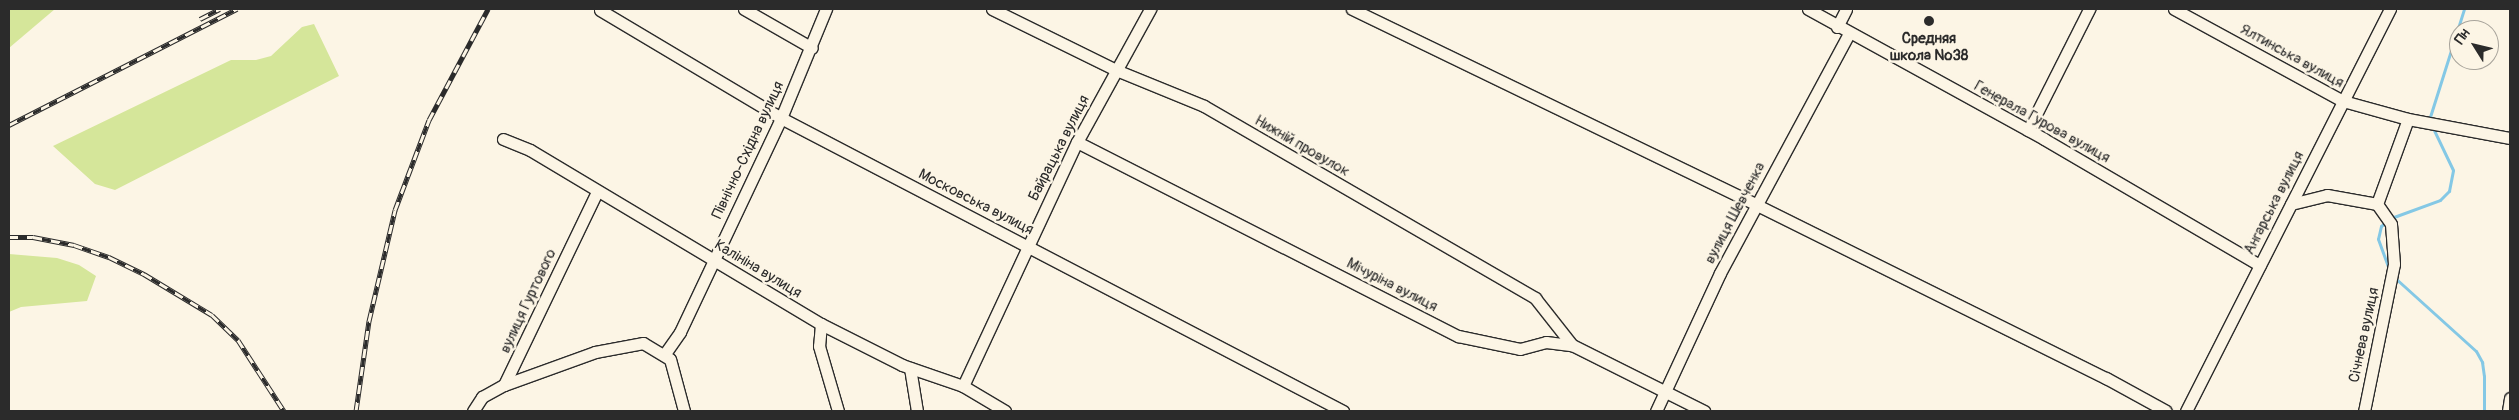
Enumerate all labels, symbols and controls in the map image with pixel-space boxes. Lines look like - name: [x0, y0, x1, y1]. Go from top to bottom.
- marker: Средняя школа №38: [1923, 15, 1935, 27]
- street label: Ялтинська вулиця: [2237, 20, 2347, 92]
- north arrow: [2449, 20, 2499, 70]
- text: Пн: [2451, 25, 2474, 48]
- place label: Средняя школа №38: [1890, 29, 1968, 64]
- street label: Генерала Гурова вулиця: [1971, 77, 2113, 167]
- street label: Північно-Східна вулиця: [708, 78, 788, 222]
- street label: Байрацька вулиця: [1025, 92, 1093, 204]
- street label: Нижній провулок: [1251, 112, 1353, 180]
- street label: Ангарська вулиця: [2240, 148, 2308, 258]
- street label: вулиця Шевченка: [1701, 159, 1769, 267]
- street label: Московська вулиця: [915, 165, 1037, 239]
- street label: Калініна вулиця: [711, 236, 805, 302]
- street label: вулиця Гуртового: [496, 246, 560, 356]
- street label: Мічуріна вулиця: [1343, 254, 1441, 316]
- street label: Січнева вулиця: [2345, 286, 2383, 384]

